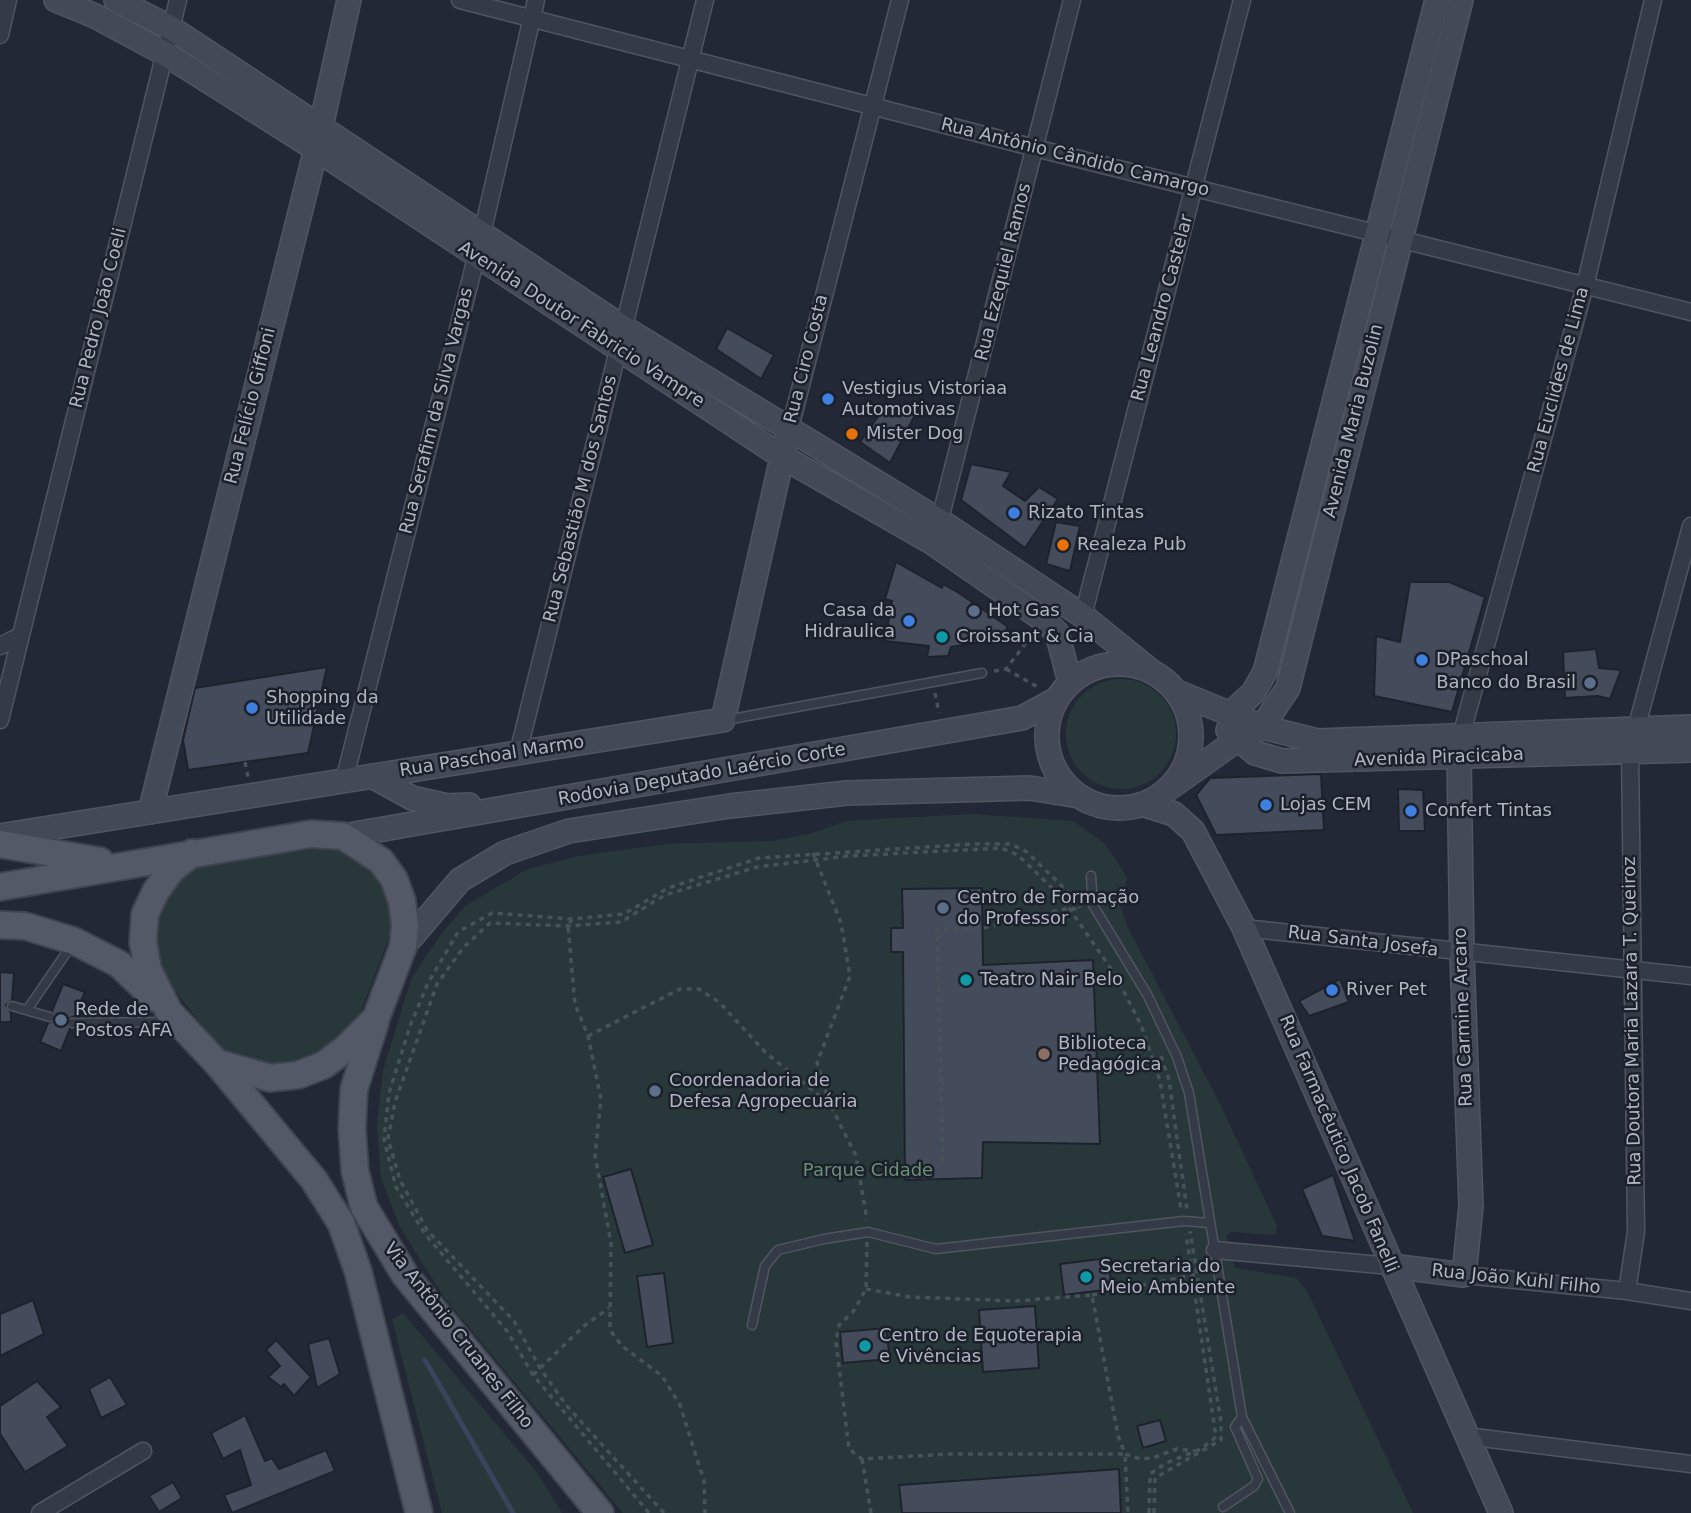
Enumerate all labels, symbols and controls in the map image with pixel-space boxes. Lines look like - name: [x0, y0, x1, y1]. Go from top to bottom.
- street label: Rua Antônio Cândido Camargo: [938, 114, 1212, 202]
- street label: Rua Ezequiel Ramos: [971, 181, 1037, 363]
- street label: Rua Leandro Castelar: [1128, 212, 1198, 404]
- street label: Rua Pedro João Coeli: [66, 226, 132, 410]
- street label: Avenida Doutor Fabricio Vampre: [454, 237, 708, 413]
- street label: Rua Euclides de Lima: [1524, 284, 1594, 476]
- street label: Rua Serafim da Silva Vargas: [396, 286, 478, 536]
- street label: Rua Ciro Costa: [781, 292, 833, 426]
- street label: Avenida Maria Buzolin: [1319, 322, 1389, 520]
- street label: Rua Felício Giffoni: [221, 325, 281, 487]
- street label: Rua Sebastião M dos Santos: [540, 373, 622, 625]
- place label: Vestigius Vistoriaa Automotivas: [842, 378, 1007, 420]
- marker: Vestigius Vistoriaa Automotivas: [820, 391, 836, 407]
- place label: Mister Dog: [866, 423, 963, 445]
- marker: Mister Dog: [844, 426, 860, 442]
- place label: Rizato Tintas: [1028, 502, 1144, 524]
- marker: Rizato Tintas: [1006, 505, 1022, 521]
- place label: Realeza Pub: [1077, 534, 1186, 556]
- marker: Realeza Pub: [1055, 537, 1071, 553]
- place label: Casa da Hidraulica: [804, 600, 895, 642]
- place label: Hot Gas: [988, 600, 1060, 622]
- marker: Hot Gas: [966, 603, 982, 619]
- marker: Casa da Hidraulica: [901, 613, 917, 629]
- place label: Croissant & Cia: [956, 626, 1094, 648]
- marker: Croissant & Cia: [934, 629, 950, 645]
- place label: DPaschoal: [1436, 649, 1529, 671]
- marker: DPaschoal: [1414, 652, 1430, 668]
- place label: Banco do Brasil: [1436, 672, 1576, 694]
- marker: Banco do Brasil: [1582, 675, 1598, 691]
- place label: Shopping da Utilidade: [266, 687, 379, 730]
- marker: Shopping da Utilidade: [244, 700, 260, 716]
- street label: Rua Paschoal Marmo: [398, 732, 586, 782]
- street label: Rodovia Deputado Laércio Corte: [557, 739, 847, 811]
- street label: Avenida Piracicaba: [1354, 744, 1524, 772]
- place label: Lojas CEM: [1280, 794, 1371, 816]
- marker: Lojas CEM: [1258, 797, 1274, 813]
- place label: Confert Tintas: [1425, 800, 1552, 822]
- marker: Confert Tintas: [1403, 803, 1419, 819]
- street label: Rua Doutora Maria Lazara T. Queiroz: [1619, 856, 1647, 1186]
- place label: Centro de Formação do Professor: [957, 887, 1139, 930]
- marker: Centro de Formação do Professor: [935, 900, 951, 916]
- street label: Rua Santa Josefa: [1286, 922, 1440, 962]
- street label: Rua Carmine Arcaro: [1450, 927, 1478, 1107]
- place label: Teatro Nair Belo: [980, 969, 1123, 991]
- marker: Teatro Nair Belo: [958, 972, 974, 988]
- place label: River Pet: [1346, 979, 1427, 1001]
- marker: River Pet: [1324, 982, 1340, 998]
- place label: Rede de Postos AFA: [75, 999, 172, 1042]
- marker: Rede de Postos AFA: [53, 1012, 69, 1028]
- street label: Rua Farmacêutico Jacob Fanelli: [1274, 1012, 1402, 1276]
- place label: Biblioteca Pedagógica: [1058, 1033, 1162, 1076]
- marker: Biblioteca Pedagógica: [1036, 1046, 1052, 1062]
- place label: Coordenadoria de Defesa Agropecuária: [669, 1070, 857, 1112]
- marker: Coordenadoria de Defesa Agropecuária: [647, 1083, 663, 1099]
- park label: Parque Cidade: [803, 1160, 933, 1182]
- street label: Via Antônio Cruanes Filho: [379, 1239, 537, 1433]
- place label: Secretaria do Meio Ambiente: [1100, 1256, 1235, 1298]
- street label: Rua João Kuhl Filho: [1430, 1260, 1602, 1300]
- marker: Secretaria do Meio Ambiente: [1078, 1269, 1094, 1285]
- place label: Centro de Equoterapia e Vivências: [879, 1325, 1082, 1368]
- marker: Centro de Equoterapia e Vivências: [857, 1338, 873, 1354]

